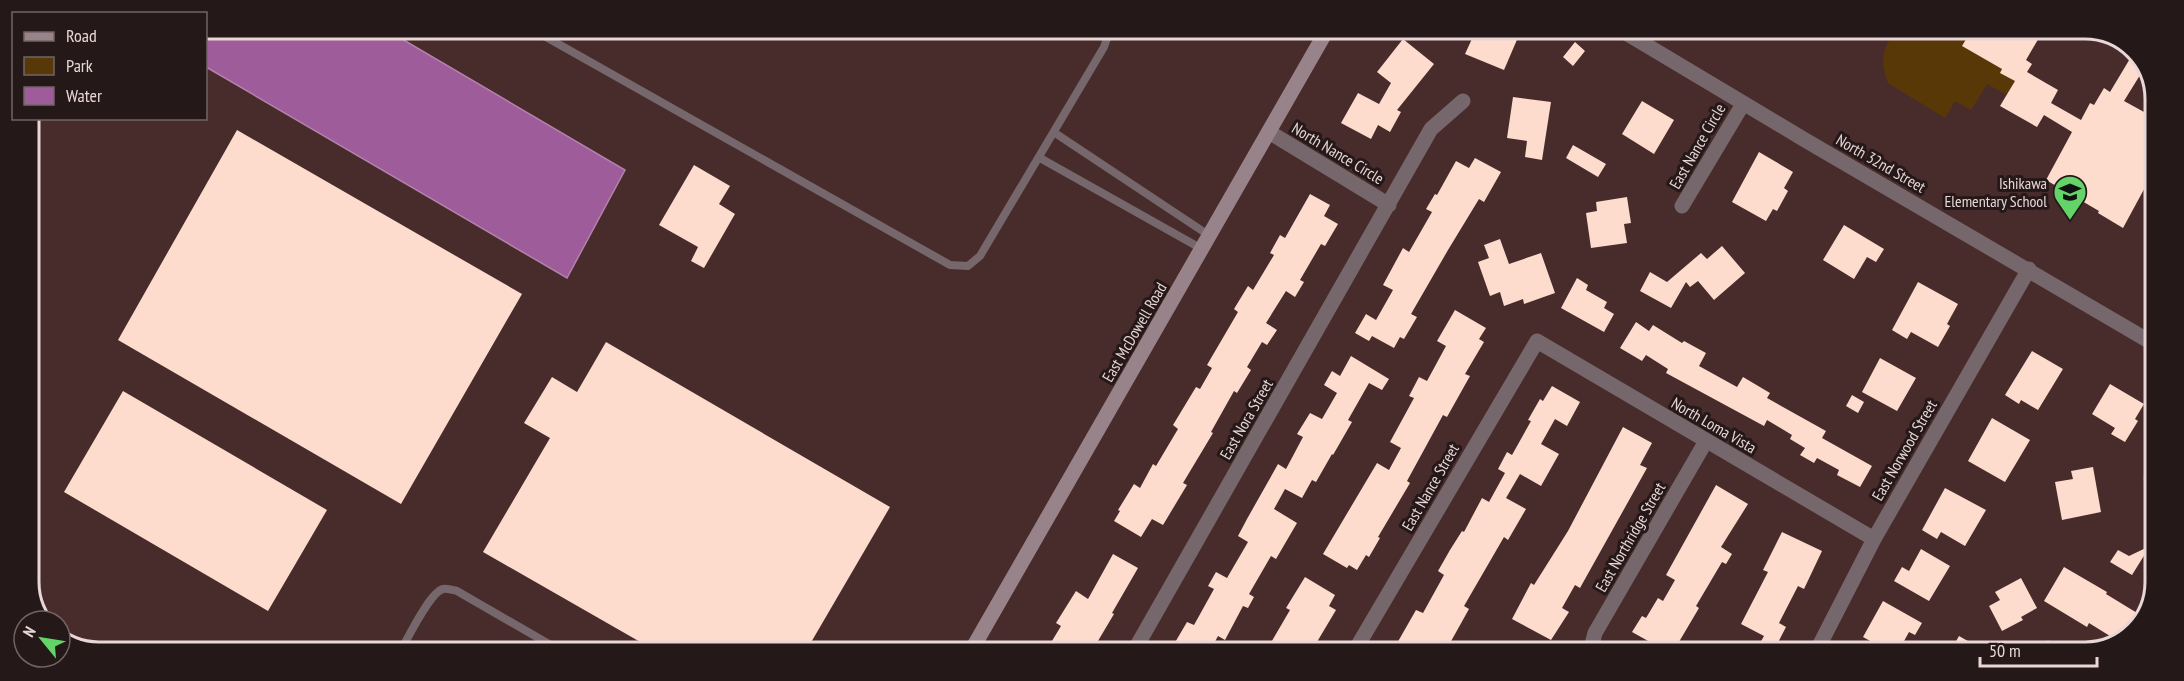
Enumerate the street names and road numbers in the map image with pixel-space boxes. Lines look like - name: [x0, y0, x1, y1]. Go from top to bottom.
- street label: East Nance Circle: [1665, 100, 1729, 192]
- street label: North Nance Circle: [1288, 118, 1388, 188]
- street label: North 32nd Street: [1833, 129, 1930, 197]
- street label: East McDowell Road: [1097, 279, 1171, 385]
- street label: East Nora Street: [1215, 375, 1277, 463]
- street label: North Loma Vista: [1668, 393, 1760, 457]
- street label: East Norwood Street: [1867, 396, 1941, 504]
- street label: East Nance Street: [1397, 439, 1463, 534]
- street label: East Northridge Street: [1591, 478, 1670, 595]

